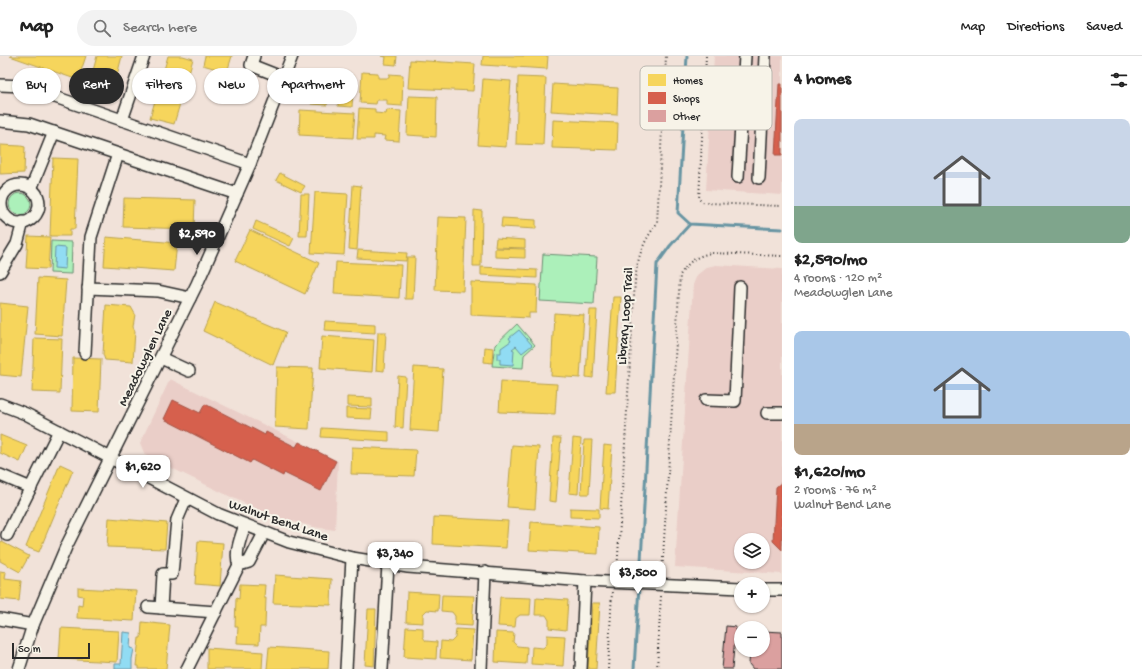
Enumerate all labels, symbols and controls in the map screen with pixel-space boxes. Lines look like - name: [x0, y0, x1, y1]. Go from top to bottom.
- search box: [77, 10, 357, 46]
- text: Map: [20, 16, 53, 39]
- icon: search: [91, 17, 113, 39]
- text: Search here: [123, 19, 197, 37]
- text: Map: [961, 19, 985, 36]
- text: Directions: [1007, 19, 1064, 36]
- text: Saved: [1086, 19, 1122, 36]
- legend: [640, 66, 772, 130]
- chip: Buy: [12, 68, 61, 104]
- chip: Rent: [69, 68, 124, 104]
- chip: Filters: [132, 68, 196, 104]
- chip: New: [204, 68, 259, 104]
- chip: Apartment: [267, 68, 358, 104]
- icon: filters: [1108, 69, 1130, 91]
- text: 4 homes: [794, 70, 851, 90]
- text: Homes: [673, 76, 703, 88]
- text: Shops: [673, 94, 700, 106]
- text: Other: [673, 112, 701, 124]
- icon: home: [926, 145, 998, 217]
- pin: $2,590: [164, 222, 230, 256]
- text: $2,590: [178, 227, 216, 242]
- text: $2,590/mo: [794, 251, 867, 271]
- street label: Library Loop Trail: [615, 267, 638, 365]
- text: 4 rooms · 120 m²: [794, 271, 882, 286]
- text: Meadowglen Lane: [794, 286, 892, 301]
- street label: Meadowglen Lane: [115, 306, 177, 409]
- icon: home: [926, 357, 998, 429]
- pin: $1,620: [110, 455, 176, 489]
- text: $1,620: [125, 460, 161, 475]
- text: $1,620/mo: [794, 463, 865, 483]
- text: 2 rooms · 76 m²: [794, 483, 877, 498]
- street label: Walnut Bend Lane: [226, 496, 331, 547]
- text: Walnut Bend Lane: [794, 498, 891, 513]
- map controls: [734, 533, 770, 657]
- button: layers: [734, 533, 770, 569]
- pin: $3,340: [362, 542, 428, 576]
- text: $3,340: [377, 547, 413, 562]
- pin: $3,500: [605, 561, 671, 595]
- text: $3,500: [619, 566, 657, 581]
- button: +: [734, 577, 770, 613]
- button: −: [734, 621, 770, 657]
- scale bar: [12, 641, 90, 660]
- text: 50 m: [18, 644, 40, 656]

